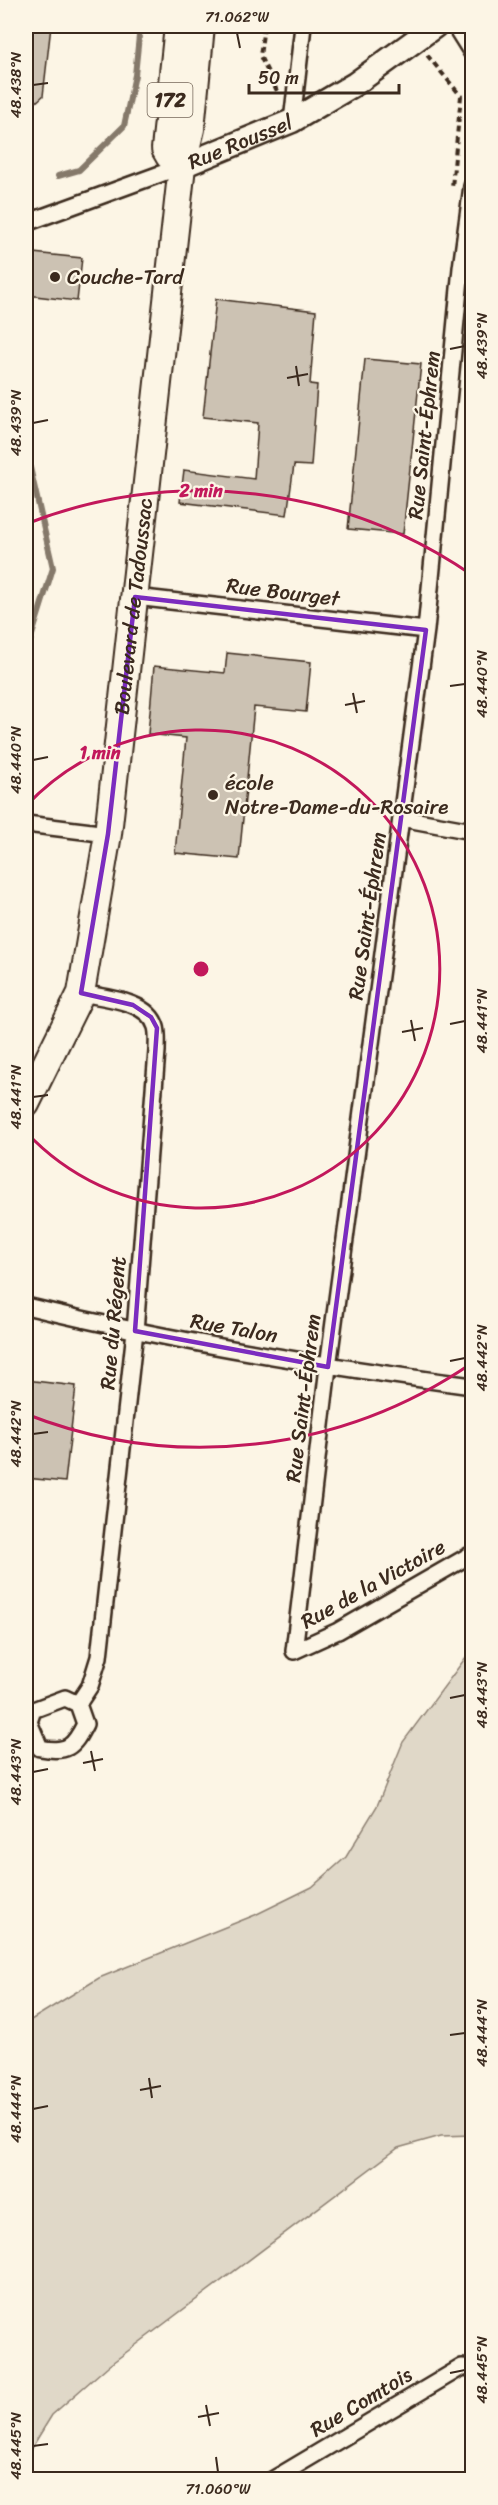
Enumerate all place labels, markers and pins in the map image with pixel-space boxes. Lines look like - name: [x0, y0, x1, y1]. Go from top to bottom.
- place label: Couche-Tard: [67, 258, 185, 296]
- marker: Couche-Tard: [48, 270, 62, 284]
- place label: école Notre-Dame-du-Rosaire: [225, 764, 448, 826]
- marker: école Notre-Dame-du-Rosaire: [206, 788, 220, 802]
- centre of rings: [191, 959, 211, 979]

